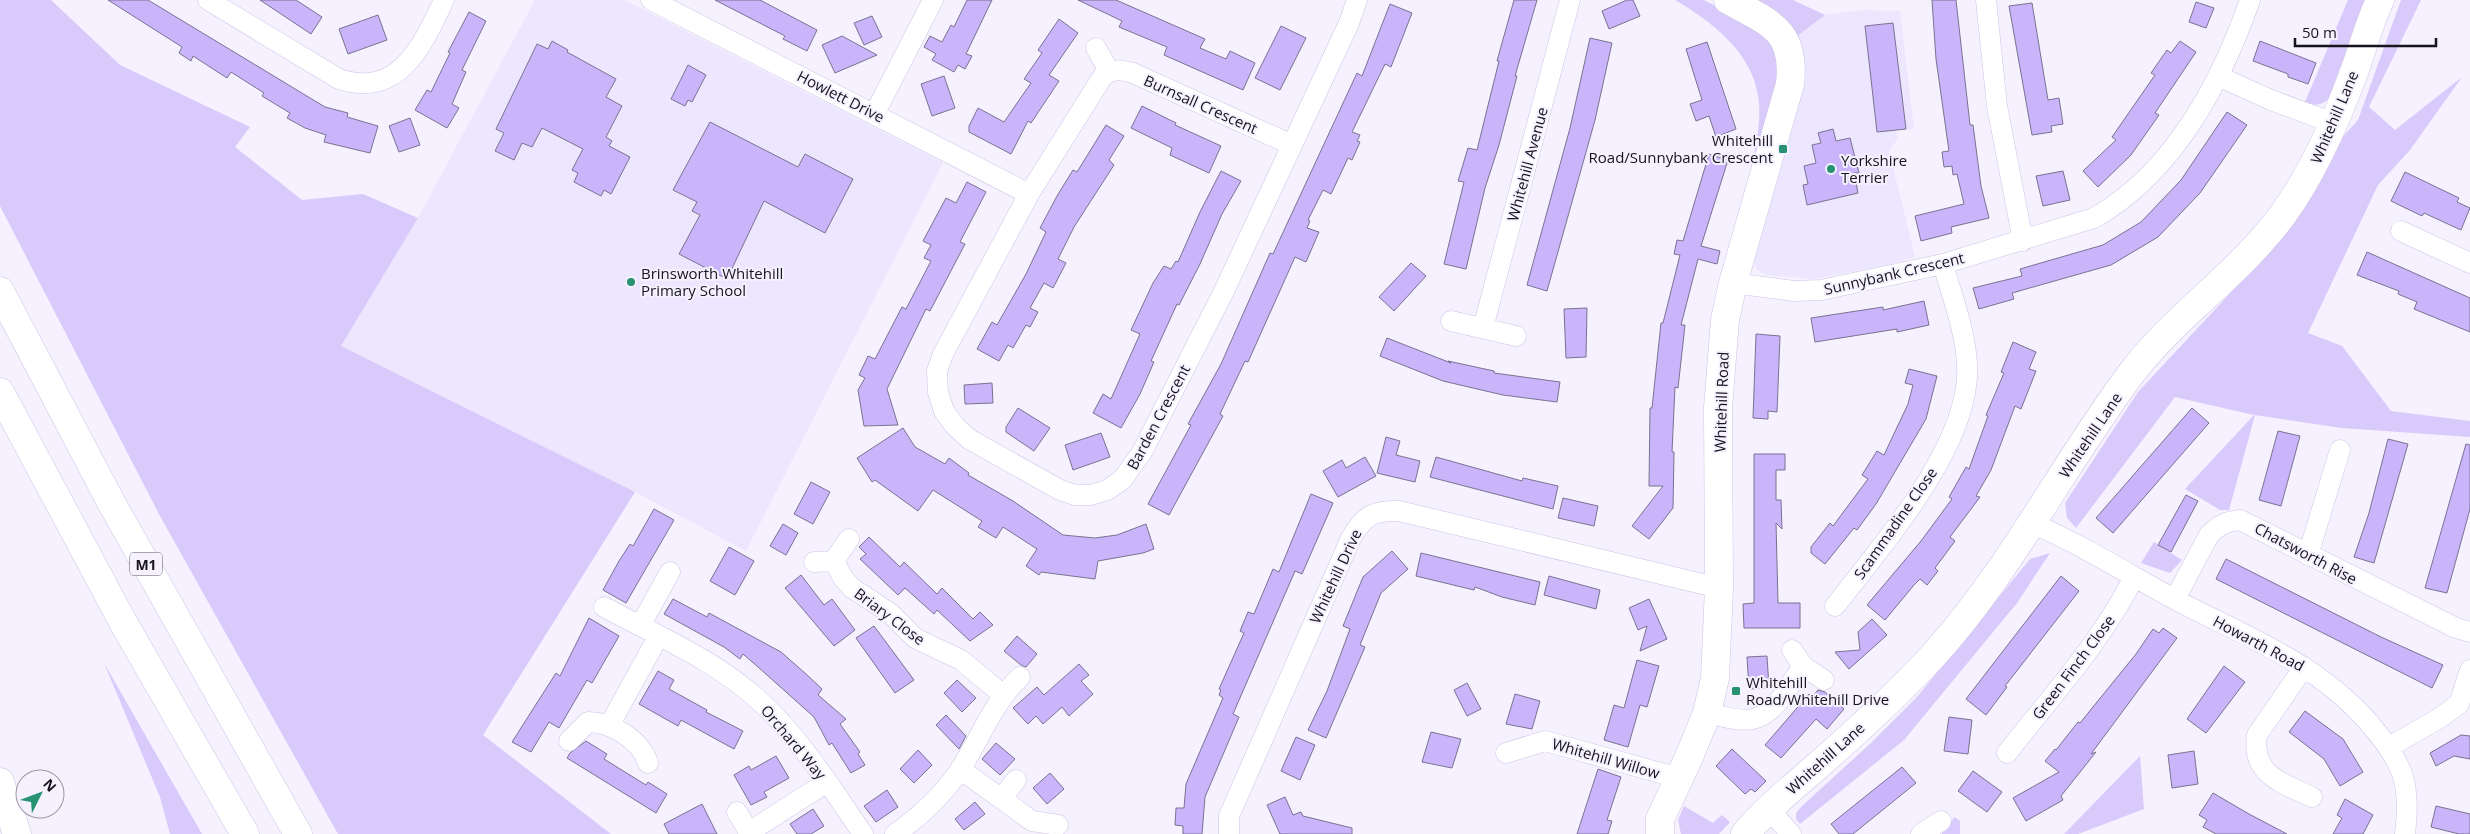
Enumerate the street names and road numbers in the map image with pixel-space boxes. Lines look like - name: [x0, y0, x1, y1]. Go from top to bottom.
- street label: Howlett Drive: [794, 65, 888, 127]
- street label: Whitehill Lane: [2305, 68, 2363, 166]
- street label: Burnsall Crescent: [1141, 70, 1261, 138]
- street label: Whitehill Avenue: [1502, 105, 1552, 223]
- street label: Sunnybank Crescent: [1822, 247, 1966, 299]
- street label: Whitehill Road: [1709, 351, 1733, 453]
- street label: Barden Crescent: [1122, 361, 1194, 473]
- street label: Whitehill Lane: [2054, 388, 2126, 482]
- street label: Scammadine Close: [1849, 463, 1941, 583]
- street label: Chatsworth Rise: [2251, 518, 2361, 588]
- street label: Whitehill Drive: [1304, 526, 1366, 626]
- road number: M1: [130, 552, 162, 576]
- street label: Briary Close: [851, 583, 929, 649]
- street label: Green Finch Close: [2027, 611, 2119, 723]
- street label: Howarth Road: [2210, 611, 2308, 675]
- street label: Orchard Way: [757, 701, 831, 784]
- street label: Whitehill Lane: [1782, 717, 1868, 799]
- street label: Whitehill Willow: [1550, 733, 1662, 783]

